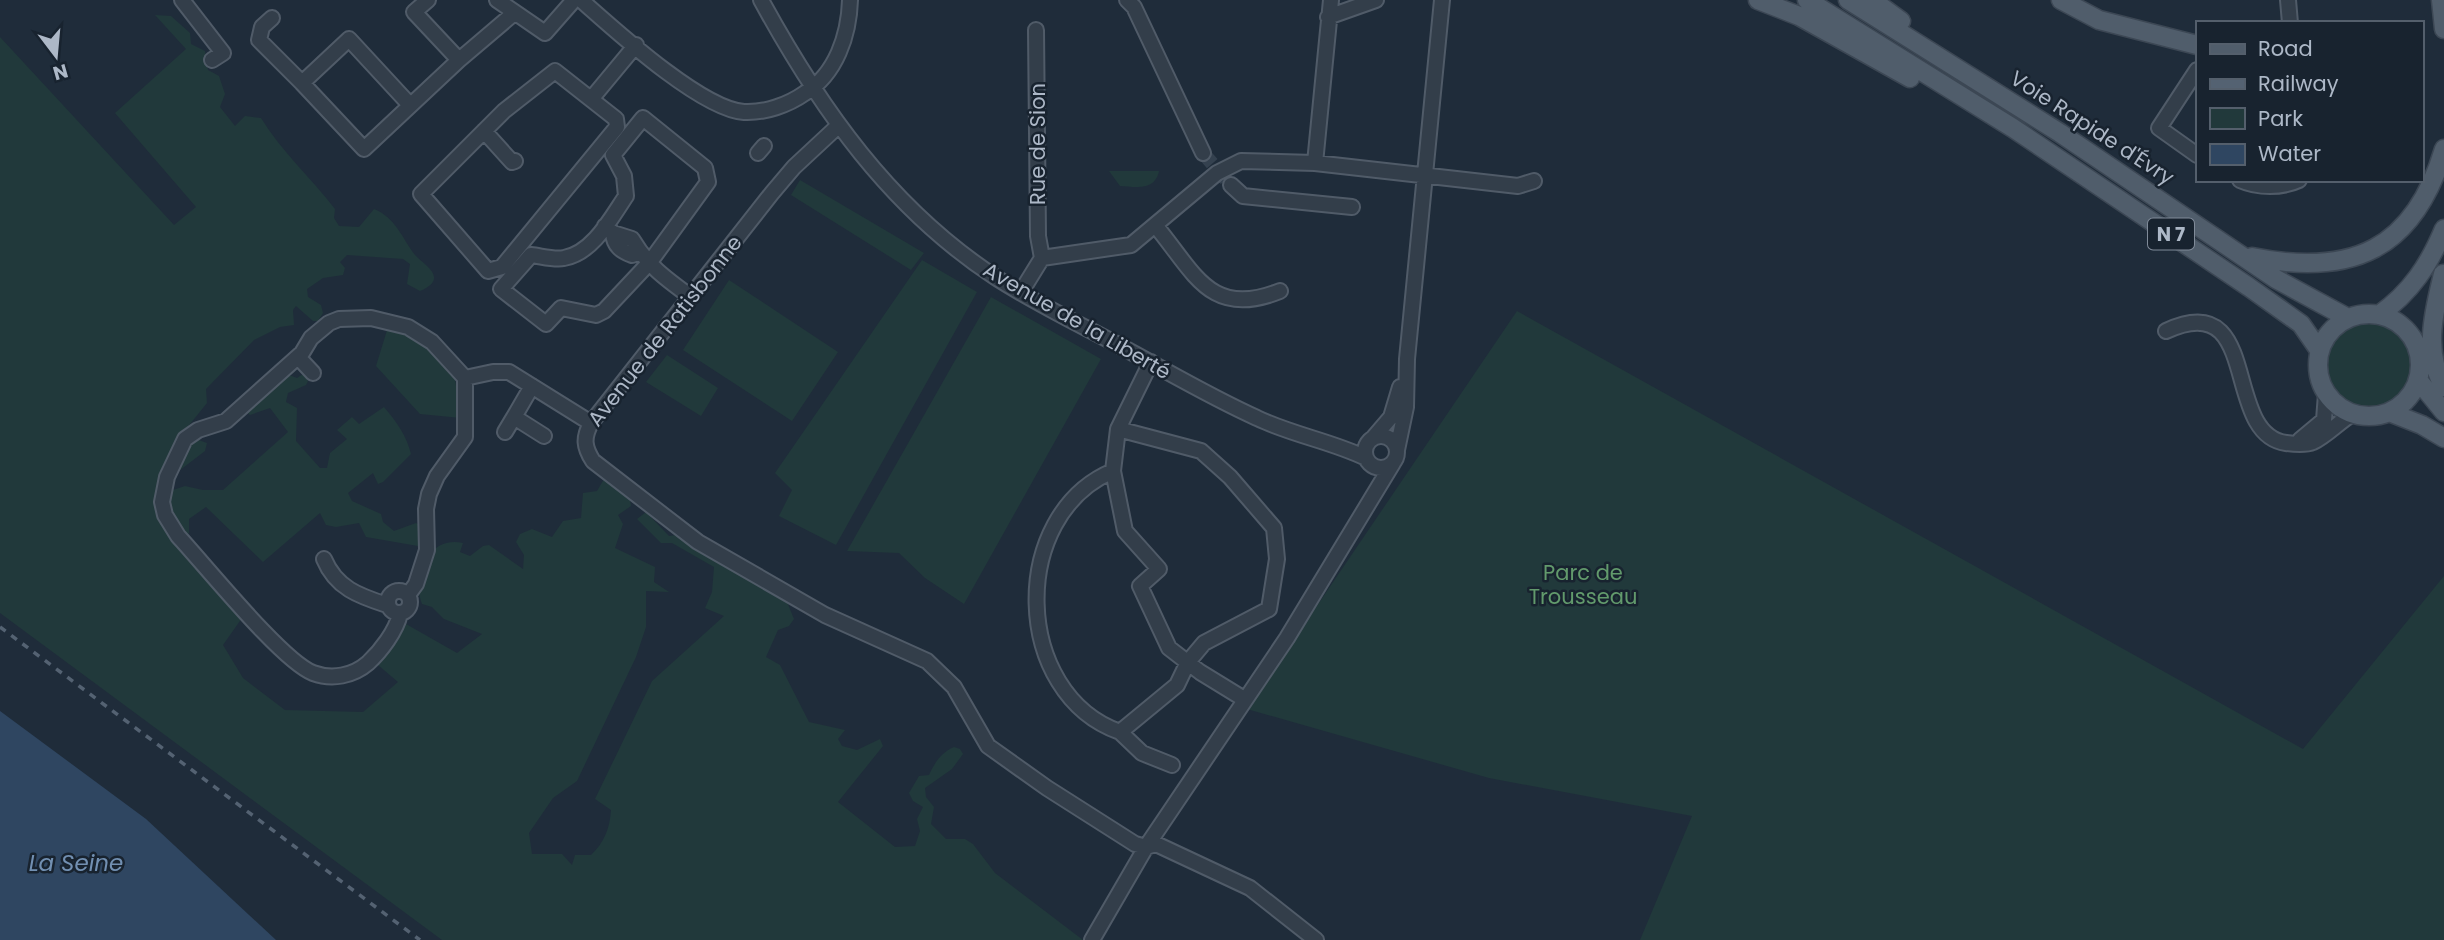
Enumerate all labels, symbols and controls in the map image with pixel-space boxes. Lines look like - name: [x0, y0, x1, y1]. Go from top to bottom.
- north arrow: [21, 21, 91, 91]
- legend: [2196, 21, 2423, 182]
- text: Road: [2258, 34, 2313, 63]
- text: N: [50, 57, 71, 87]
- street label: Voie Rapide d'Évry: [2005, 64, 2180, 192]
- text: Railway: [2258, 69, 2339, 98]
- street label: Rue de Sion: [1023, 83, 1052, 205]
- text: Park: [2258, 104, 2303, 133]
- text: Water: [2258, 139, 2321, 168]
- road number: N 7: [2148, 218, 2194, 250]
- street label: Avenue de Ratisbonne: [581, 229, 749, 432]
- street label: Avenue de la Liberté: [978, 255, 1176, 386]
- park label: Parc de Trousseau: [1529, 558, 1637, 611]
- water label: La Seine: [29, 847, 123, 879]

